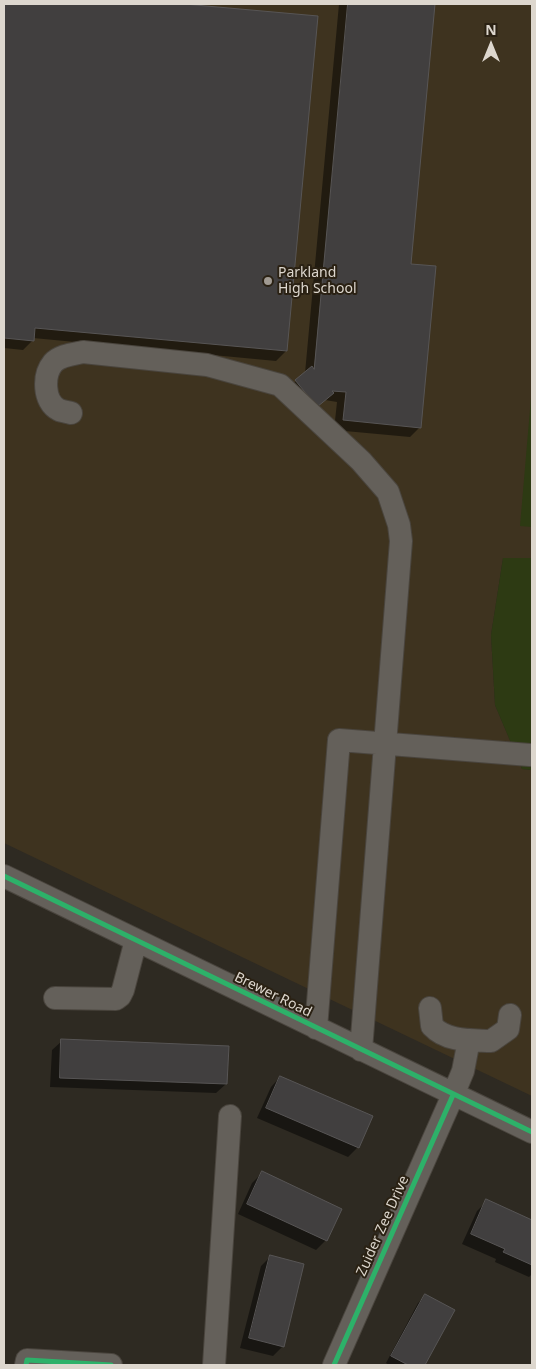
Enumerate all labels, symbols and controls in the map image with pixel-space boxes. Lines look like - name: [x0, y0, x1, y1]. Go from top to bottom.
- north arrow: [466, 20, 516, 70]
- text: N: [485, 20, 497, 39]
- place label: Parkland High School: [278, 265, 356, 298]
- marker: Parkland High School: [262, 275, 274, 287]
- street label: Brewer Road: [231, 969, 315, 1021]
- street label: Zuider Zee Drive: [353, 1173, 413, 1279]

